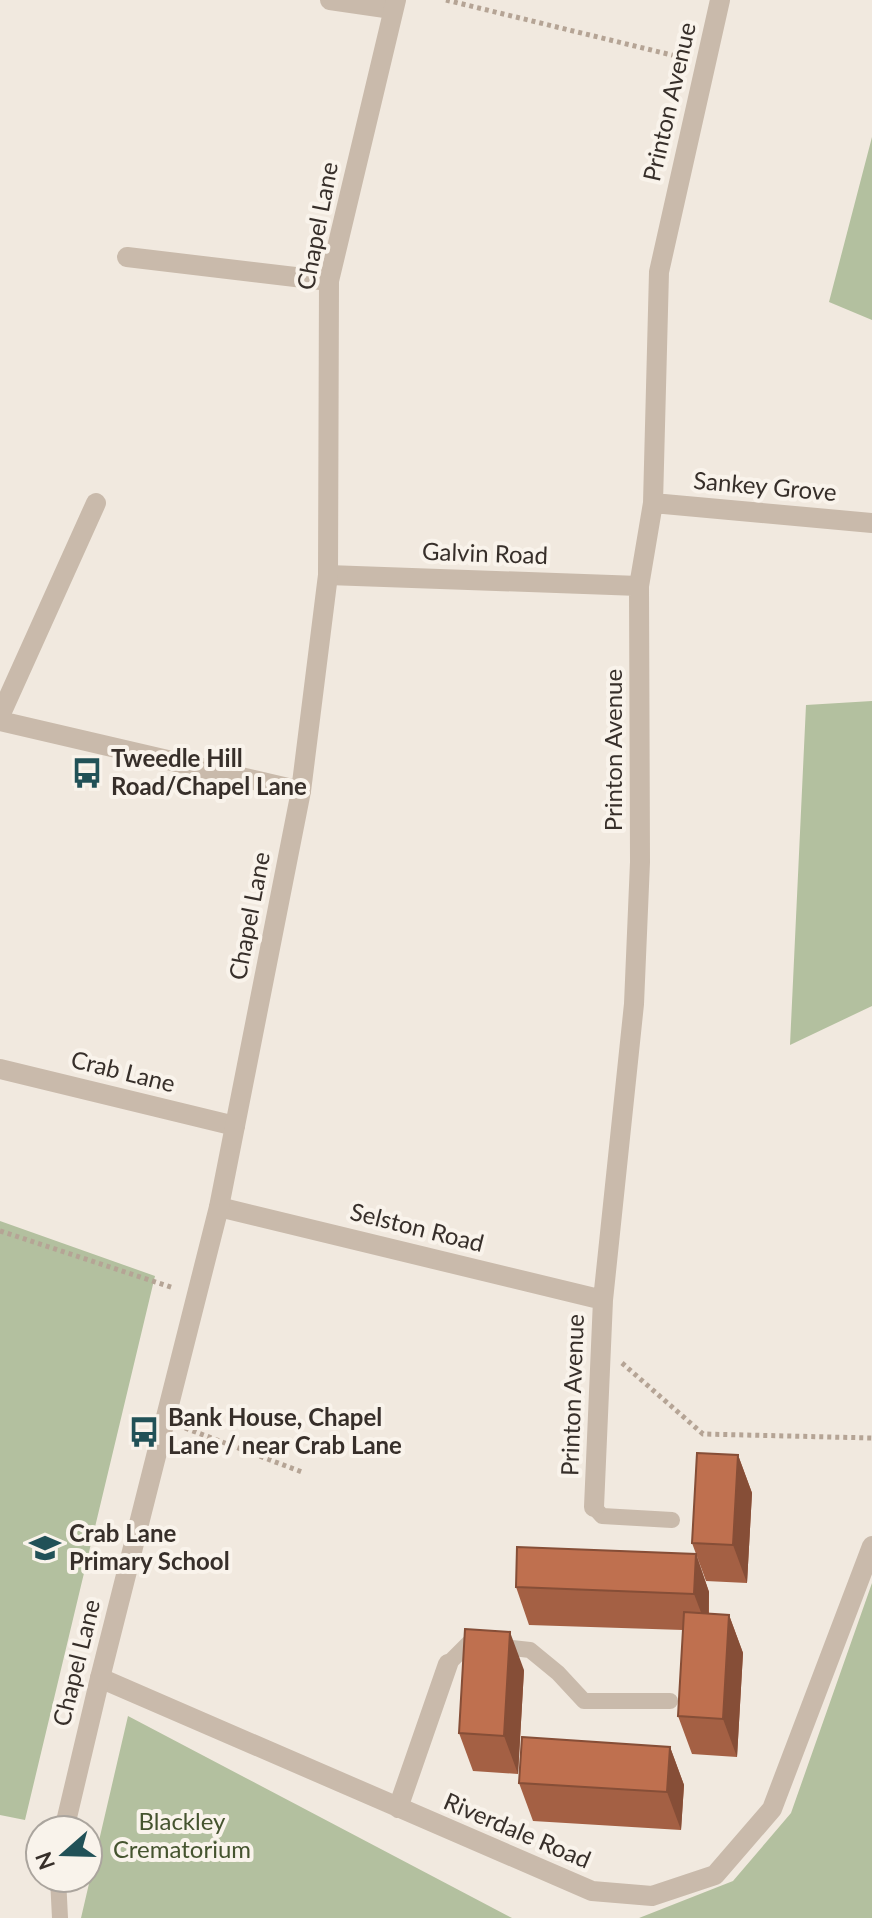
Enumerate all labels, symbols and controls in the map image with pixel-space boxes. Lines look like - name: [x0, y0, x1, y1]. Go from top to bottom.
- street label: Printon Avenue: [636, 19, 701, 184]
- street label: Chapel Lane: [290, 159, 343, 292]
- street label: Sankey Grove: [692, 465, 838, 506]
- street label: Galvin Road: [422, 536, 549, 569]
- street label: Printon Avenue: [598, 669, 627, 831]
- place label: Tweedle Hill Road/Chapel Lane: [111, 743, 307, 800]
- bus stop icon: Tweedle Hill Road/Chapel Lane: [70, 756, 104, 790]
- street label: Chapel Lane: [222, 849, 275, 982]
- street label: Crab Lane: [68, 1044, 178, 1097]
- street label: Selston Road: [348, 1196, 487, 1257]
- street label: Printon Avenue: [554, 1313, 589, 1477]
- place label: Bank House, Chapel Lane / near Crab Lane: [168, 1402, 402, 1459]
- bus stop icon: Bank House, Chapel Lane / near Crab Lane: [127, 1415, 161, 1449]
- place label: Crab Lane Primary School: [69, 1518, 230, 1575]
- school or university icon: Crab Lane Primary School: [28, 1531, 62, 1565]
- street label: Chapel Lane: [46, 1596, 105, 1729]
- street label: Riverdale Road: [440, 1786, 595, 1874]
- park label: Blackley Crematorium: [113, 1806, 251, 1863]
- north arrow: [24, 1814, 104, 1894]
- text: N: [29, 1848, 60, 1874]

